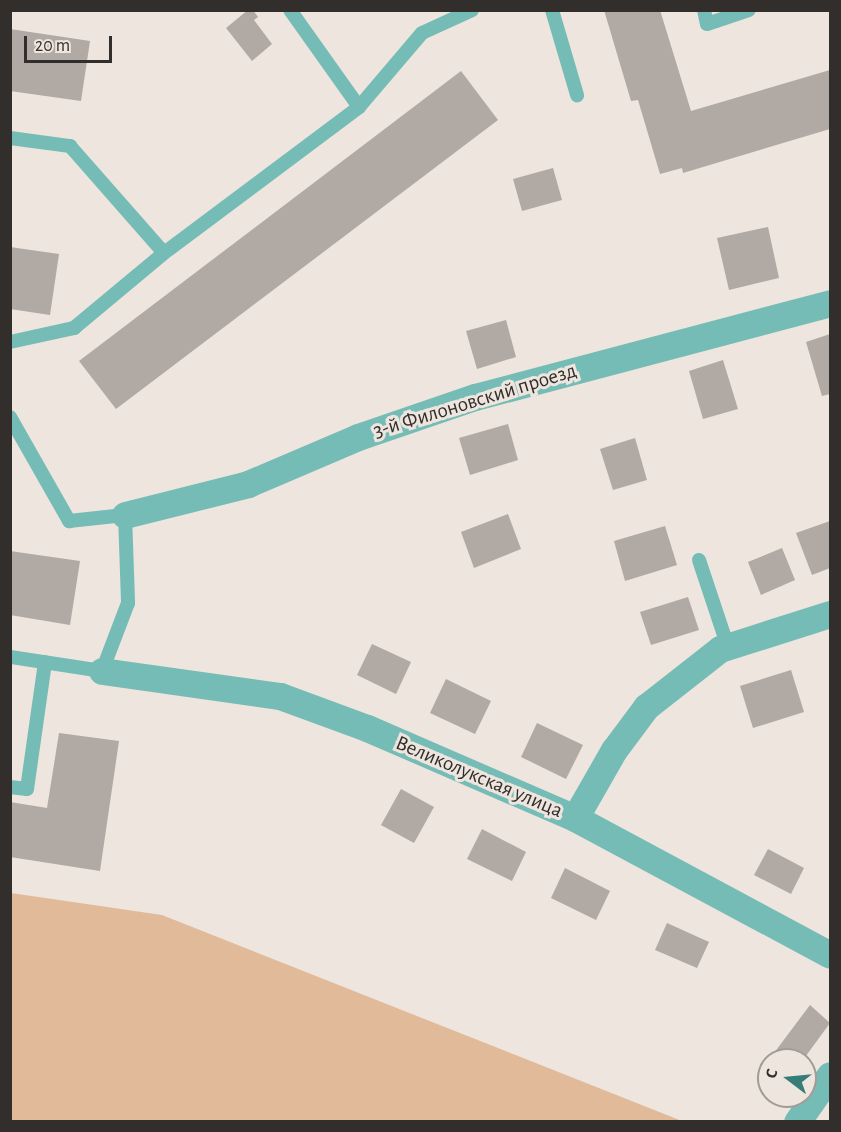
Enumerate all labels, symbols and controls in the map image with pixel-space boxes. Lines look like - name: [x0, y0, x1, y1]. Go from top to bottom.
- scale bar: [27, 24, 116, 62]
- text: 20 m: [35, 37, 70, 55]
- street label: 3-й Филоновский проезд: [370, 358, 580, 444]
- street label: Великолукская улица: [392, 730, 566, 824]
- north arrow: [757, 1048, 817, 1108]
- text: С: [763, 1067, 781, 1080]

